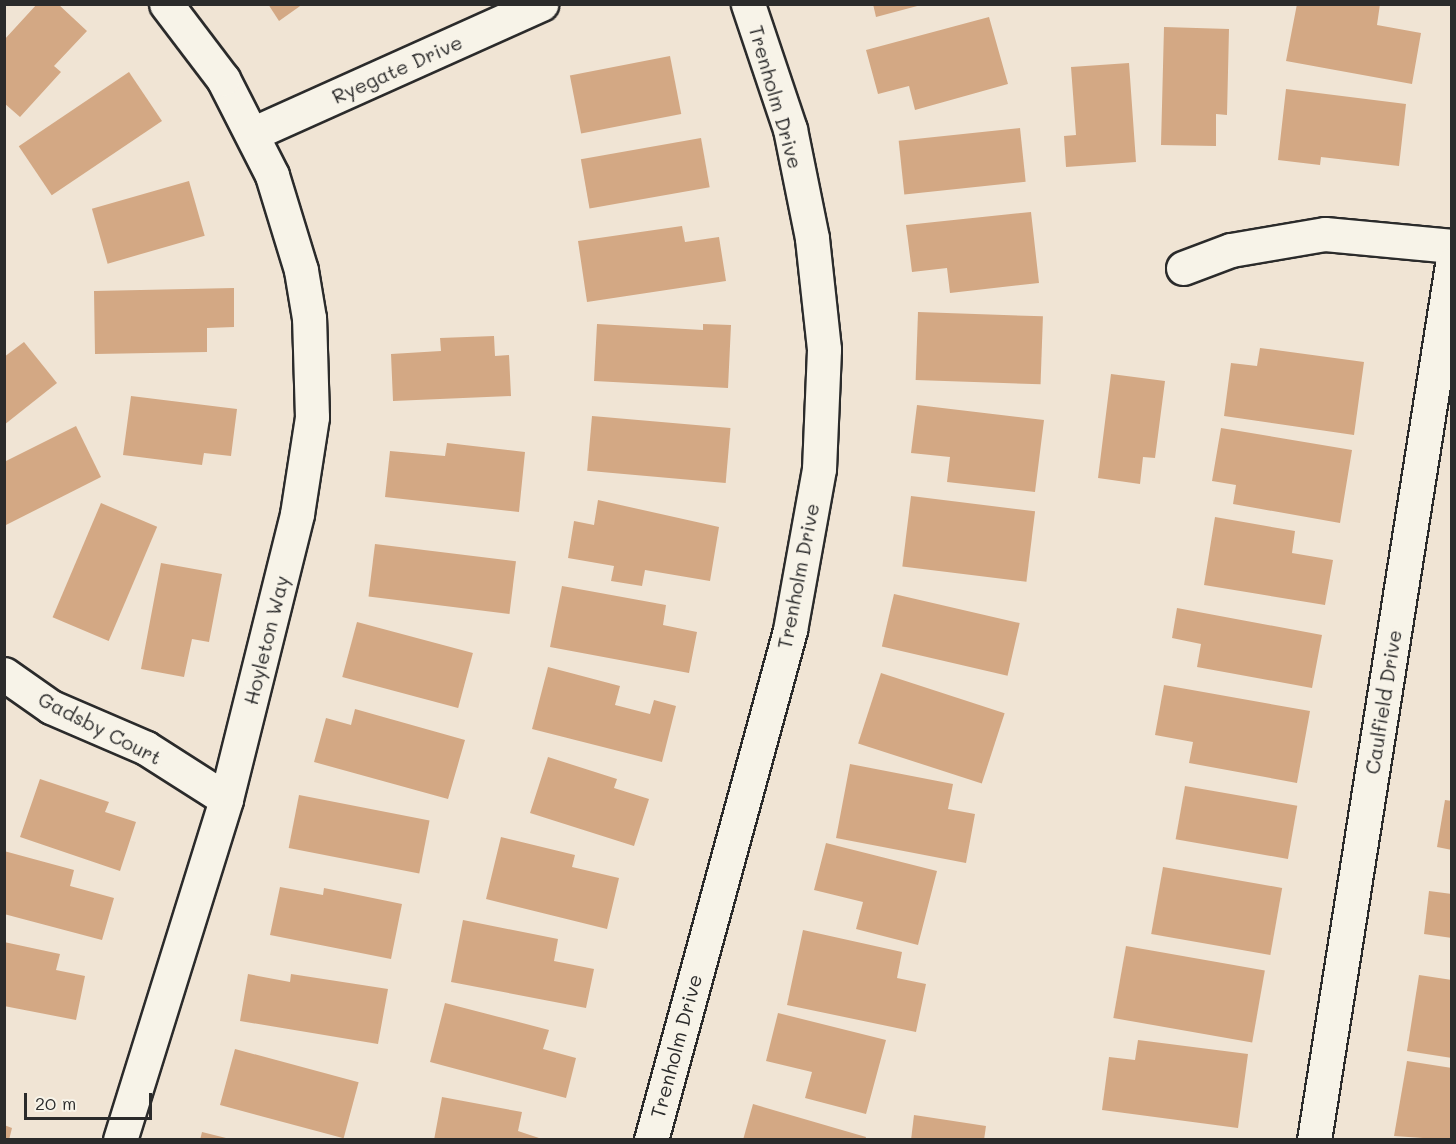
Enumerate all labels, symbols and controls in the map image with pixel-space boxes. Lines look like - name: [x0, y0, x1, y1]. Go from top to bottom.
- street label: Trenholm Drive: [744, 23, 808, 171]
- street label: Ryegate Drive: [328, 30, 466, 108]
- street label: Trenholm Drive: [772, 501, 824, 651]
- street label: Hoyleton Way: [238, 573, 294, 707]
- street label: Caulfield Drive: [1360, 628, 1406, 776]
- street label: Gadsby Court: [34, 687, 166, 769]
- street label: Trenholm Drive: [645, 971, 707, 1121]
- scale bar: [27, 1081, 154, 1119]
- text: 20 m: [35, 1091, 76, 1115]

